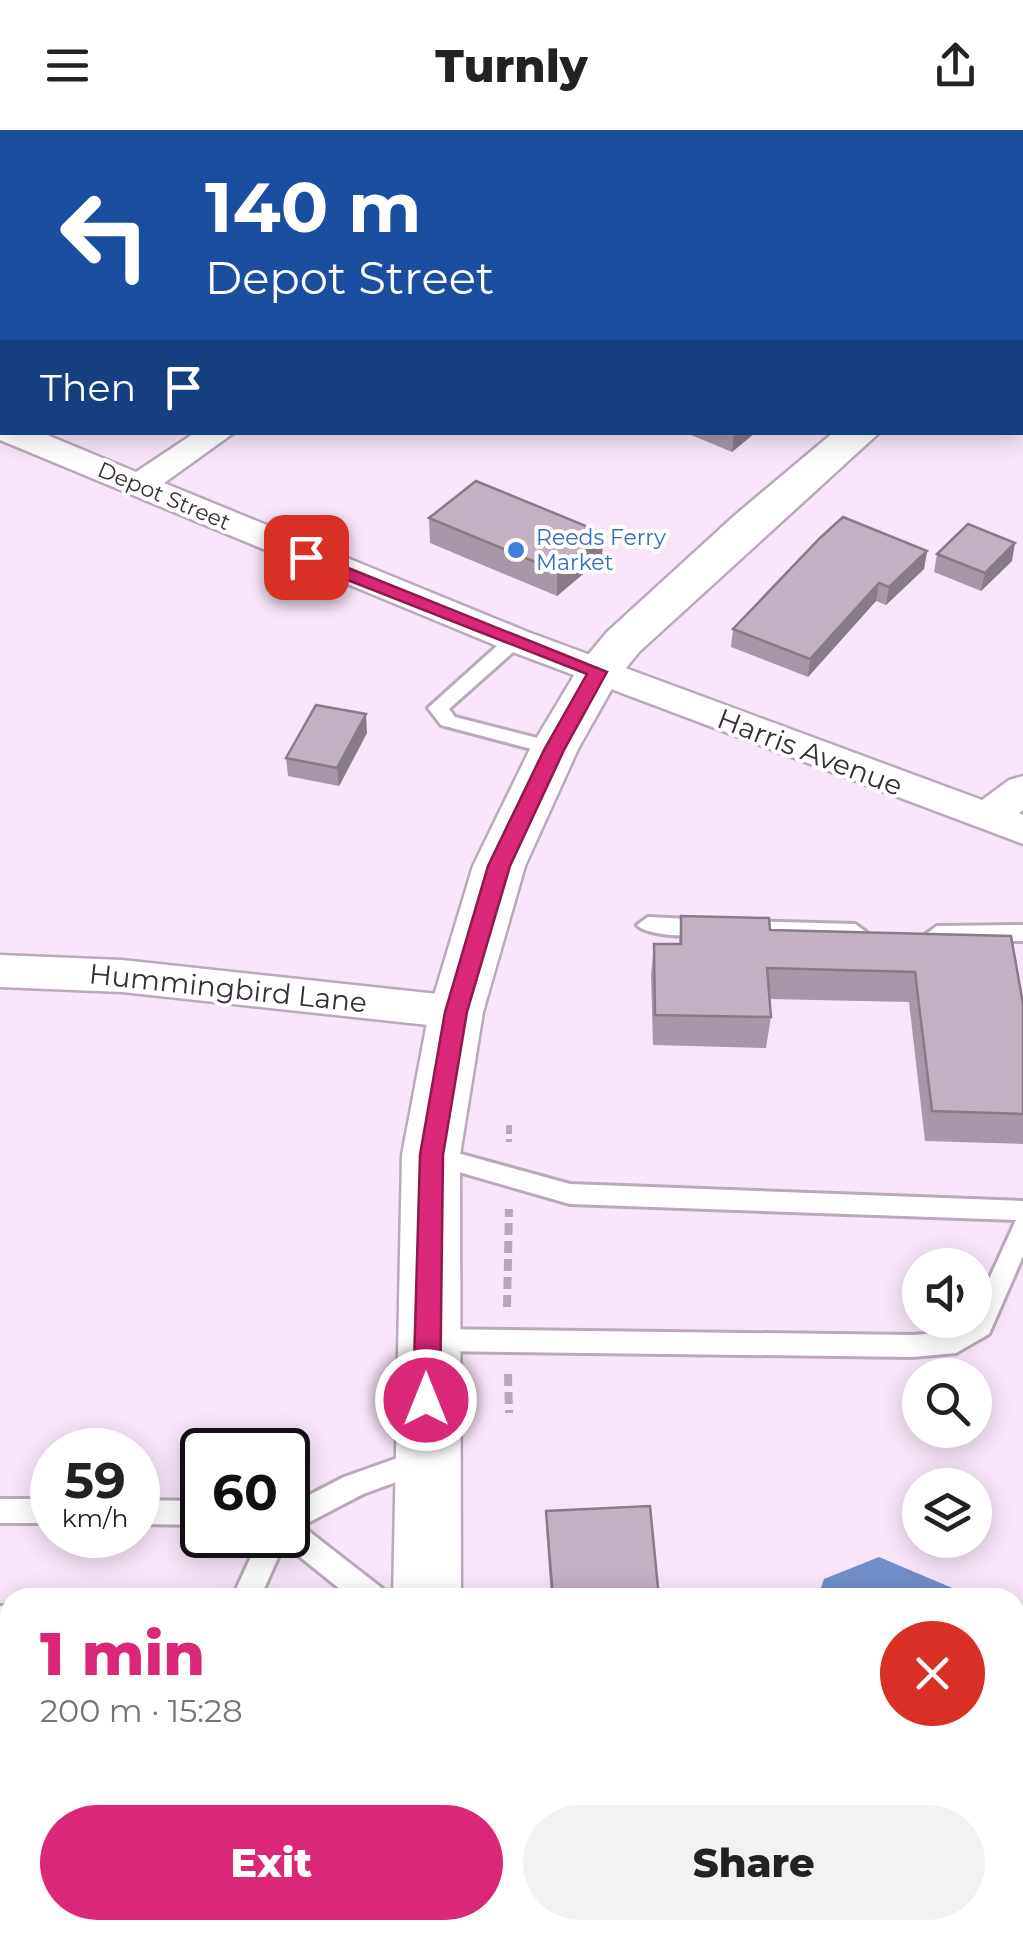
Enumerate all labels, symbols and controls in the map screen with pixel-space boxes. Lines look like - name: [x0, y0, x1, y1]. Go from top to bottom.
- icon: menu: [40, 38, 95, 93]
- text: Turnly: [435, 38, 588, 93]
- icon: share: [928, 38, 983, 93]
- text: 140 m: [205, 164, 421, 250]
- icon: left: [40, 170, 170, 300]
- text: Depot Street: [205, 250, 494, 305]
- icon: arrive: [156, 360, 211, 415]
- text: Then: [40, 364, 136, 411]
- street label: Depot Street: [94, 456, 234, 536]
- pin: [264, 515, 349, 600]
- place label: Reeds Ferry Market: [536, 524, 666, 576]
- icon: arrive: [279, 530, 334, 585]
- marker: Reeds Ferry Market: [505, 539, 527, 561]
- street label: Harris Avenue: [713, 701, 907, 803]
- street label: Hummingbird Lane: [87, 957, 369, 1019]
- map controls: [902, 1248, 992, 1558]
- button: sound: [902, 1248, 992, 1338]
- position arrow: [374, 1348, 478, 1452]
- button: search: [902, 1358, 992, 1448]
- speed limit sign: 60: [180, 1428, 310, 1558]
- text: 59: [64, 1450, 126, 1511]
- button: layers: [902, 1468, 992, 1558]
- text: km/h: [62, 1503, 128, 1533]
- text: 1 min: [40, 1617, 205, 1690]
- button: close: [880, 1621, 985, 1726]
- text: 200 m · 15:28: [40, 1691, 243, 1730]
- button: Exit: [40, 1805, 503, 1920]
- button: Share: [523, 1805, 985, 1920]

